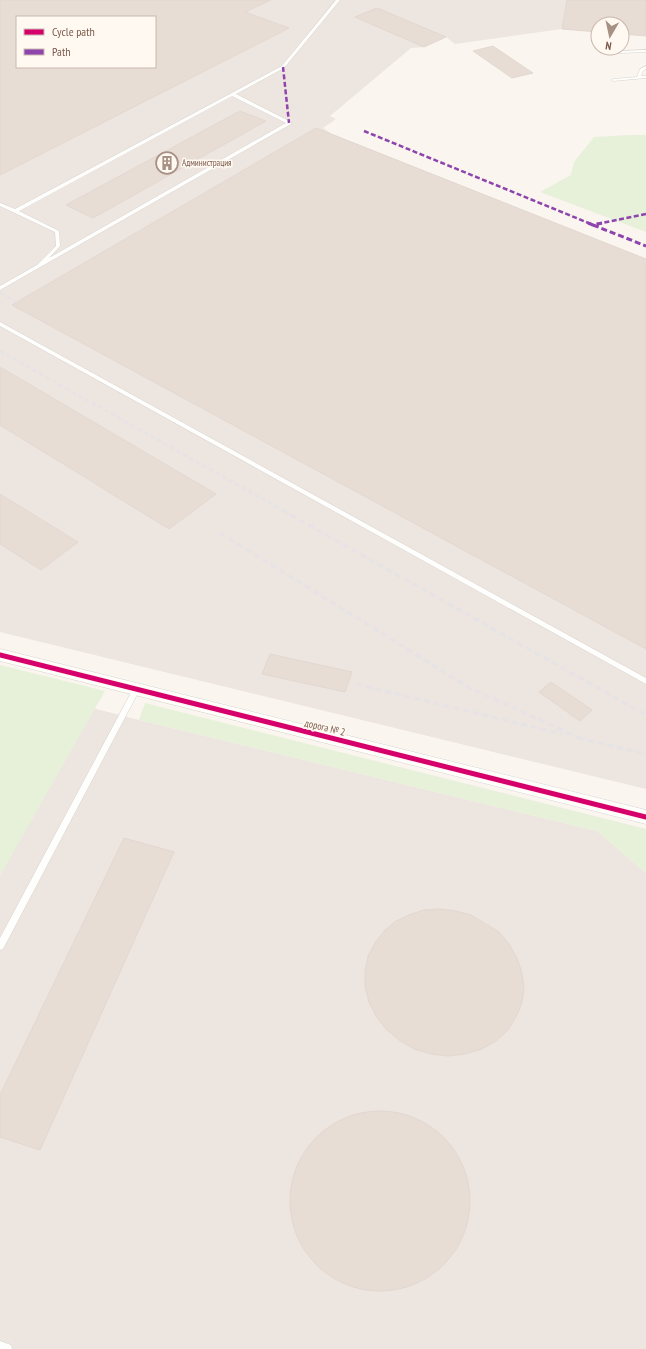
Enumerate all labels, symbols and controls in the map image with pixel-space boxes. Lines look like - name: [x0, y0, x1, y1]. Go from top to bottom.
- legend: [16, 16, 156, 68]
- north arrow: [590, 16, 630, 56]
- text: Cycle path: [52, 24, 95, 39]
- text: N: [604, 38, 612, 53]
- text: Path: [52, 44, 70, 59]
- building icon: Администрация: [154, 150, 180, 176]
- place label: Администрация: [182, 157, 232, 168]
- street label: дорога № 2: [303, 716, 347, 739]

